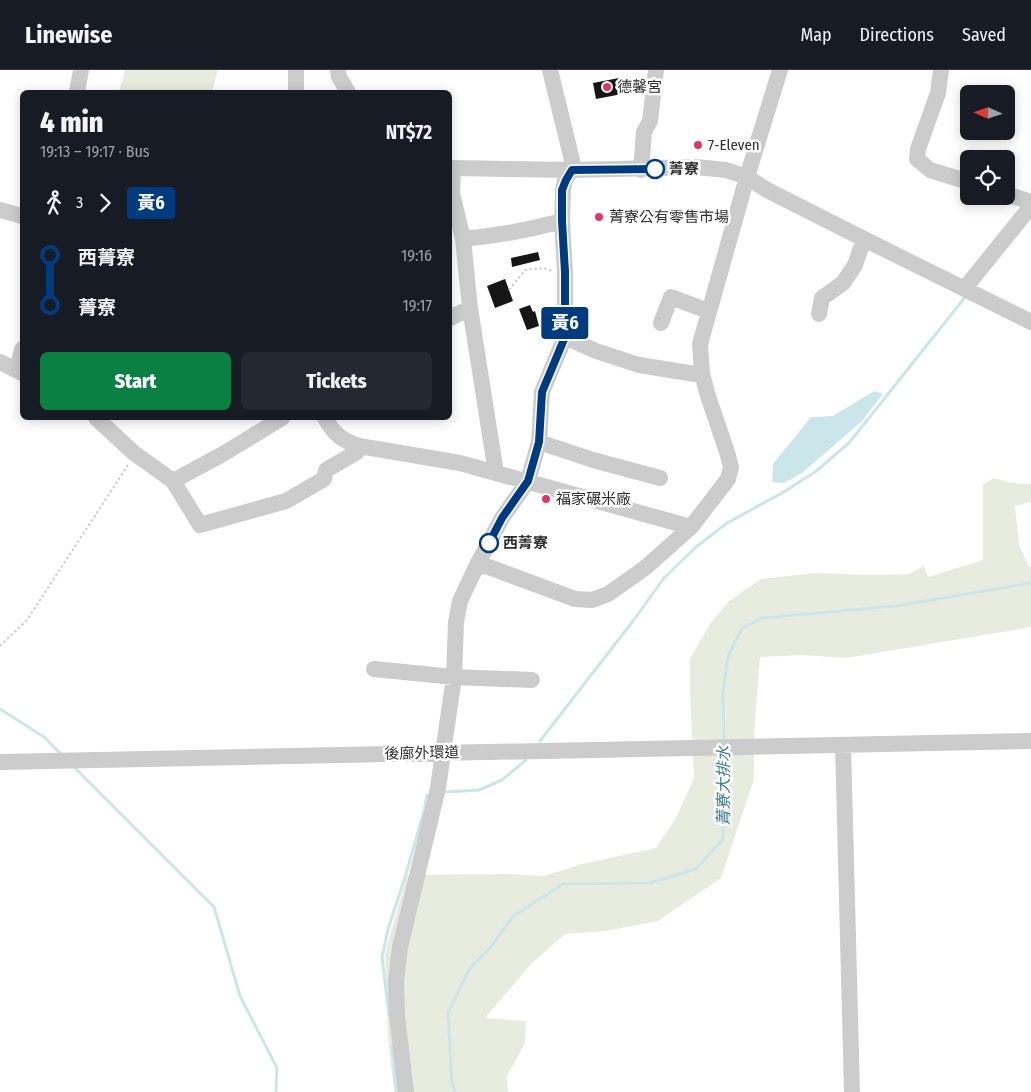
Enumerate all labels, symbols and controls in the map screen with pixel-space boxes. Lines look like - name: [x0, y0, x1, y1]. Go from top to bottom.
- text: Linewise: [25, 21, 113, 49]
- text: Map: [800, 24, 832, 46]
- text: Directions: [860, 24, 934, 46]
- text: Saved: [962, 24, 1006, 46]
- place label: 德馨宮: [617, 78, 662, 96]
- marker: 德馨宮: [601, 81, 613, 93]
- north arrow: [960, 85, 1015, 140]
- map controls: [960, 85, 1015, 205]
- text: 4 min: [40, 106, 103, 139]
- text: NT$72: [386, 121, 432, 144]
- place label: 7-Eleven: [708, 136, 760, 154]
- marker: 7-Eleven: [692, 139, 704, 151]
- text: 19:13 – 19:17 · Bus: [40, 142, 150, 161]
- button: locate: [960, 150, 1015, 205]
- marker: 菁寮: [645, 159, 665, 179]
- place label: 菁寮: [669, 160, 699, 178]
- icon: walk: [40, 189, 68, 217]
- icon: forward: [91, 189, 119, 217]
- text: 黃6: [137, 192, 165, 214]
- text: 3: [76, 193, 83, 212]
- place label: 菁寮公有零售市場: [609, 208, 729, 226]
- marker: 菁寮公有零售市場: [593, 211, 605, 223]
- text: 西菁寮: [78, 246, 135, 269]
- text: 19:16: [401, 246, 432, 265]
- text: 菁寮: [78, 296, 116, 319]
- text: 19:17: [403, 296, 432, 315]
- line badge: 黃6: [542, 307, 588, 339]
- text: 黃6: [551, 312, 579, 334]
- button: Start: [40, 352, 231, 410]
- button: Tickets: [241, 352, 432, 410]
- place label: 福家碾米廠: [556, 490, 631, 508]
- marker: 福家碾米廠: [540, 493, 552, 505]
- marker: 西菁寮: [479, 533, 499, 553]
- place label: 西菁寮: [503, 534, 548, 552]
- street label: 後廍外環道: [384, 743, 460, 763]
- water label: 菁寮大排水: [714, 745, 733, 826]

